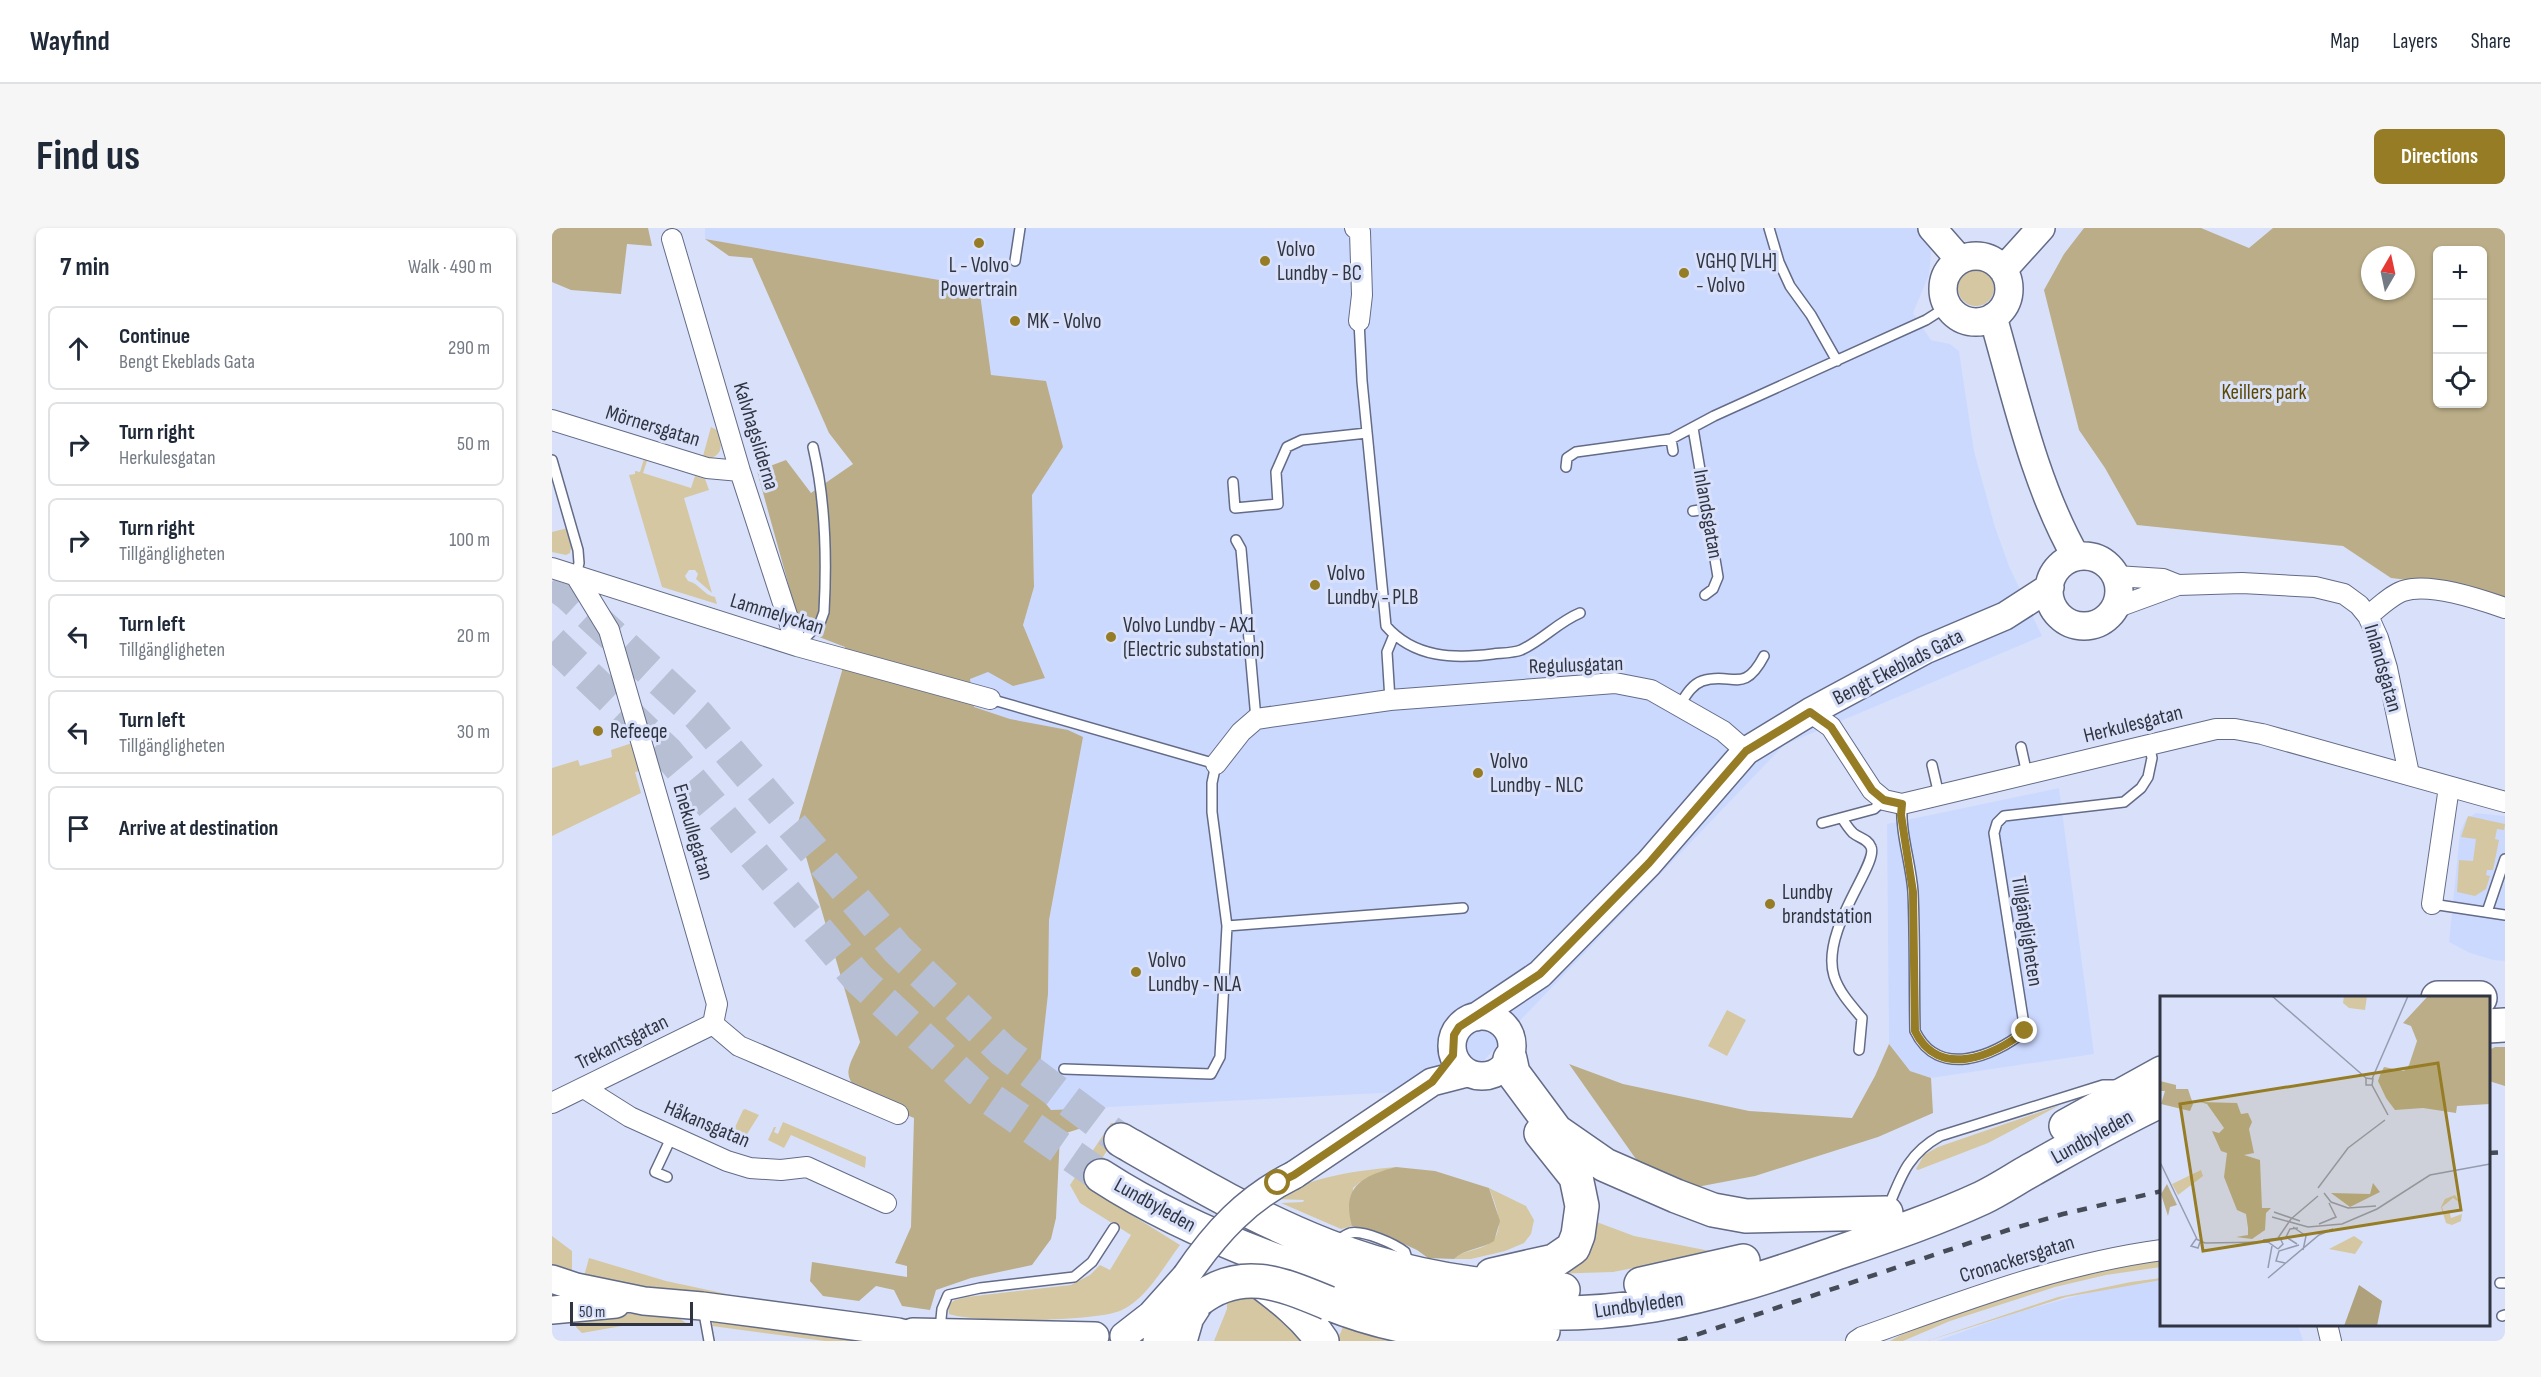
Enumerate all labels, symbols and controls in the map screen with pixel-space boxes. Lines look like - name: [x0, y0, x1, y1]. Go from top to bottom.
- text: Wayfind: [30, 25, 110, 58]
- text: Map: [2330, 29, 2359, 54]
- text: Layers: [2392, 29, 2438, 54]
- text: Share: [2471, 29, 2511, 54]
- button: Directions: [2374, 129, 2505, 184]
- text: Find us: [36, 131, 140, 182]
- marker: L - Volvo Powertrain: [972, 236, 986, 250]
- place label: Volvo Lundby - BC: [1277, 237, 1362, 286]
- north arrow: [2361, 246, 2415, 300]
- map controls: [2433, 246, 2487, 408]
- button: +: [2433, 246, 2487, 300]
- place label: VGHQ [VLH] - Volvo: [1696, 249, 1777, 298]
- text: 7 min: [60, 252, 109, 283]
- place label: L - Volvo Powertrain: [941, 253, 1018, 302]
- marker: Volvo Lundby - BC: [1258, 254, 1272, 268]
- text: Walk · 490 m: [408, 255, 492, 279]
- marker: VGHQ [VLH] - Volvo: [1677, 266, 1691, 280]
- button: −: [2433, 300, 2487, 354]
- place label: MK - Volvo: [1027, 309, 1102, 334]
- marker: MK - Volvo: [1008, 314, 1022, 328]
- text: Continue: [119, 323, 190, 350]
- icon: ahead: [62, 332, 95, 365]
- text: 290 m: [448, 336, 490, 360]
- text: Bengt Ekeblads Gata: [119, 350, 255, 374]
- button: locate: [2433, 354, 2487, 408]
- street label: Kalvhagsliderna: [728, 379, 784, 493]
- park label: Keillers park: [2221, 380, 2307, 405]
- street label: Mörnersgatan: [603, 400, 703, 452]
- text: Turn right: [119, 419, 195, 446]
- icon: right: [62, 428, 95, 461]
- text: 50 m: [457, 432, 490, 456]
- text: Herkulesgatan: [119, 446, 215, 470]
- street label: Inlandsgatan: [1688, 468, 1728, 560]
- text: Turn right: [119, 515, 195, 542]
- icon: right: [62, 524, 95, 557]
- text: 100 m: [449, 528, 490, 552]
- text: Tillgängligheten: [119, 542, 225, 566]
- place label: Volvo Lundby - PLB: [1327, 561, 1418, 610]
- marker: Volvo Lundby - PLB: [1308, 578, 1322, 592]
- street label: Lammelyckan: [727, 588, 827, 640]
- text: Turn left: [119, 611, 185, 638]
- place label: Volvo Lundby - AX1 (Electric substation): [1123, 613, 1264, 662]
- icon: left: [62, 620, 95, 653]
- street label: Inlandsgatan: [2359, 621, 2407, 715]
- street label: Bengt Ekeblads Gata: [1829, 623, 1967, 711]
- text: 20 m: [457, 624, 490, 648]
- marker: Volvo Lundby - AX1 (Electric substation): [1104, 630, 1118, 644]
- text: Tillgängligheten: [119, 638, 225, 662]
- street label: Regulusgatan: [1528, 651, 1624, 679]
- street label: Herkulesgatan: [2081, 700, 2185, 748]
- text: Turn left: [119, 707, 185, 734]
- icon: left: [62, 716, 95, 749]
- place label: Refeeqe: [610, 719, 668, 744]
- text: 30 m: [457, 720, 490, 744]
- marker: Refeeqe: [591, 724, 605, 738]
- text: Tillgängligheten: [119, 734, 225, 758]
- place label: Volvo Lundby - NLC: [1490, 749, 1584, 798]
- marker: Volvo Lundby - NLC: [1471, 766, 1485, 780]
- street label: Enekullegatan: [667, 781, 719, 883]
- icon: arrive: [62, 812, 95, 845]
- text: Arrive at destination: [119, 815, 278, 842]
- street label: Tillgängligheten: [2006, 874, 2048, 988]
- place label: Lundby brandstation: [1782, 880, 1872, 929]
- marker: Lundby brandstation: [1763, 897, 1777, 911]
- place label: Volvo Lundby - NLA: [1148, 948, 1242, 997]
- marker: Volvo Lundby - NLA: [1129, 965, 1143, 979]
- inset map: [2160, 996, 2490, 1326]
- street label: Trekantsgatan: [572, 1009, 672, 1075]
- route end: [2011, 1017, 2037, 1043]
- street label: Håkansgatan: [660, 1095, 754, 1153]
- street label: Lundbyleden: [2047, 1104, 2137, 1170]
- route start: [1264, 1169, 1290, 1195]
- street label: Lundbyleden: [1110, 1172, 1200, 1238]
- street label: Cronackersgatan: [1957, 1230, 2077, 1288]
- street label: Lundbyleden: [1593, 1286, 1685, 1324]
- scale bar: [570, 1299, 693, 1326]
- text: 50 m: [579, 1303, 605, 1322]

